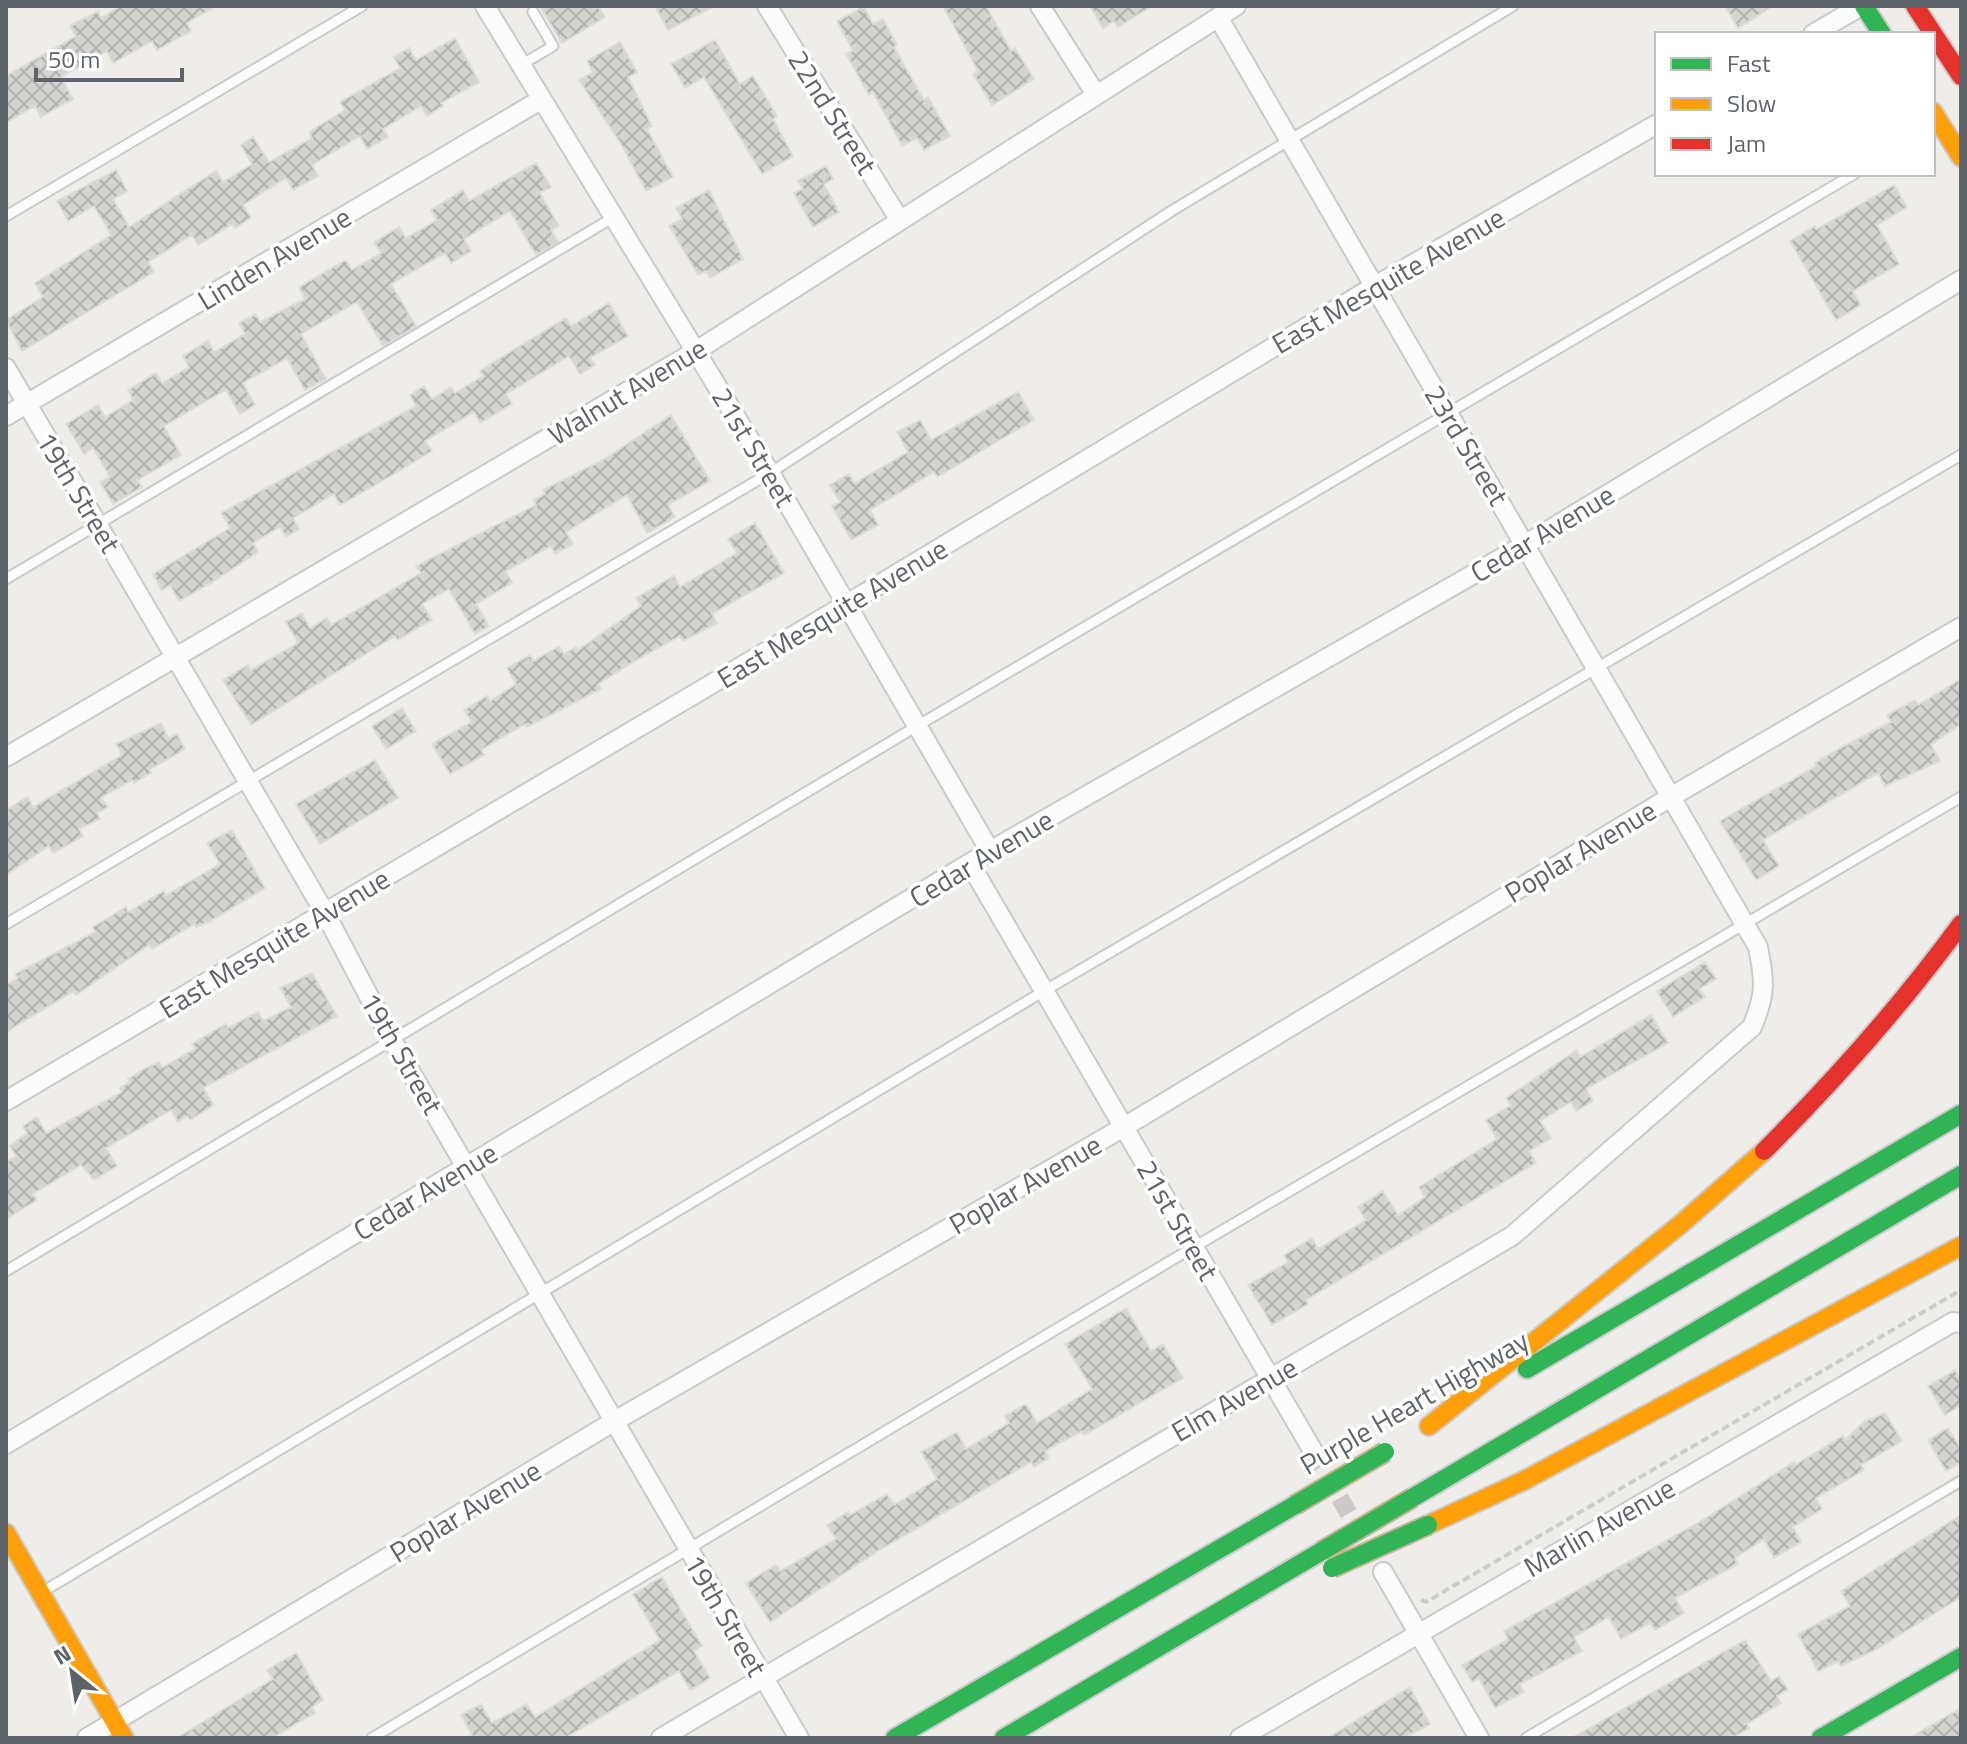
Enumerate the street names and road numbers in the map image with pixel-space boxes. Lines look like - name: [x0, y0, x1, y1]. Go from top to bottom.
- street label: 22nd Street: [778, 41, 888, 183]
- street label: Linden Avenue: [189, 195, 359, 321]
- street label: East Mesquite Avenue: [1264, 196, 1512, 364]
- street label: Walnut Avenue: [539, 327, 715, 455]
- street label: 23rd Street: [1414, 377, 1520, 514]
- street label: 21st Street: [701, 379, 807, 515]
- street label: 19th Street: [26, 423, 132, 561]
- street label: Cedar Avenue: [1462, 473, 1622, 593]
- street label: East Mesquite Avenue: [708, 527, 956, 699]
- street label: Poplar Avenue: [1496, 789, 1664, 913]
- street label: Cedar Avenue: [901, 798, 1061, 918]
- street label: East Mesquite Avenue: [150, 857, 398, 1029]
- street label: 19th Street: [350, 984, 454, 1122]
- street label: Poplar Avenue: [941, 1123, 1109, 1245]
- street label: Cedar Avenue: [345, 1131, 505, 1251]
- street label: 21st Street: [1126, 1152, 1230, 1288]
- street label: Purple Heart Highway: [1291, 1319, 1537, 1485]
- street label: Elm Avenue: [1163, 1346, 1305, 1452]
- street label: Poplar Avenue: [381, 1449, 549, 1573]
- street label: Marlin Avenue: [1515, 1466, 1683, 1588]
- street label: 19th Street: [674, 1546, 778, 1684]

